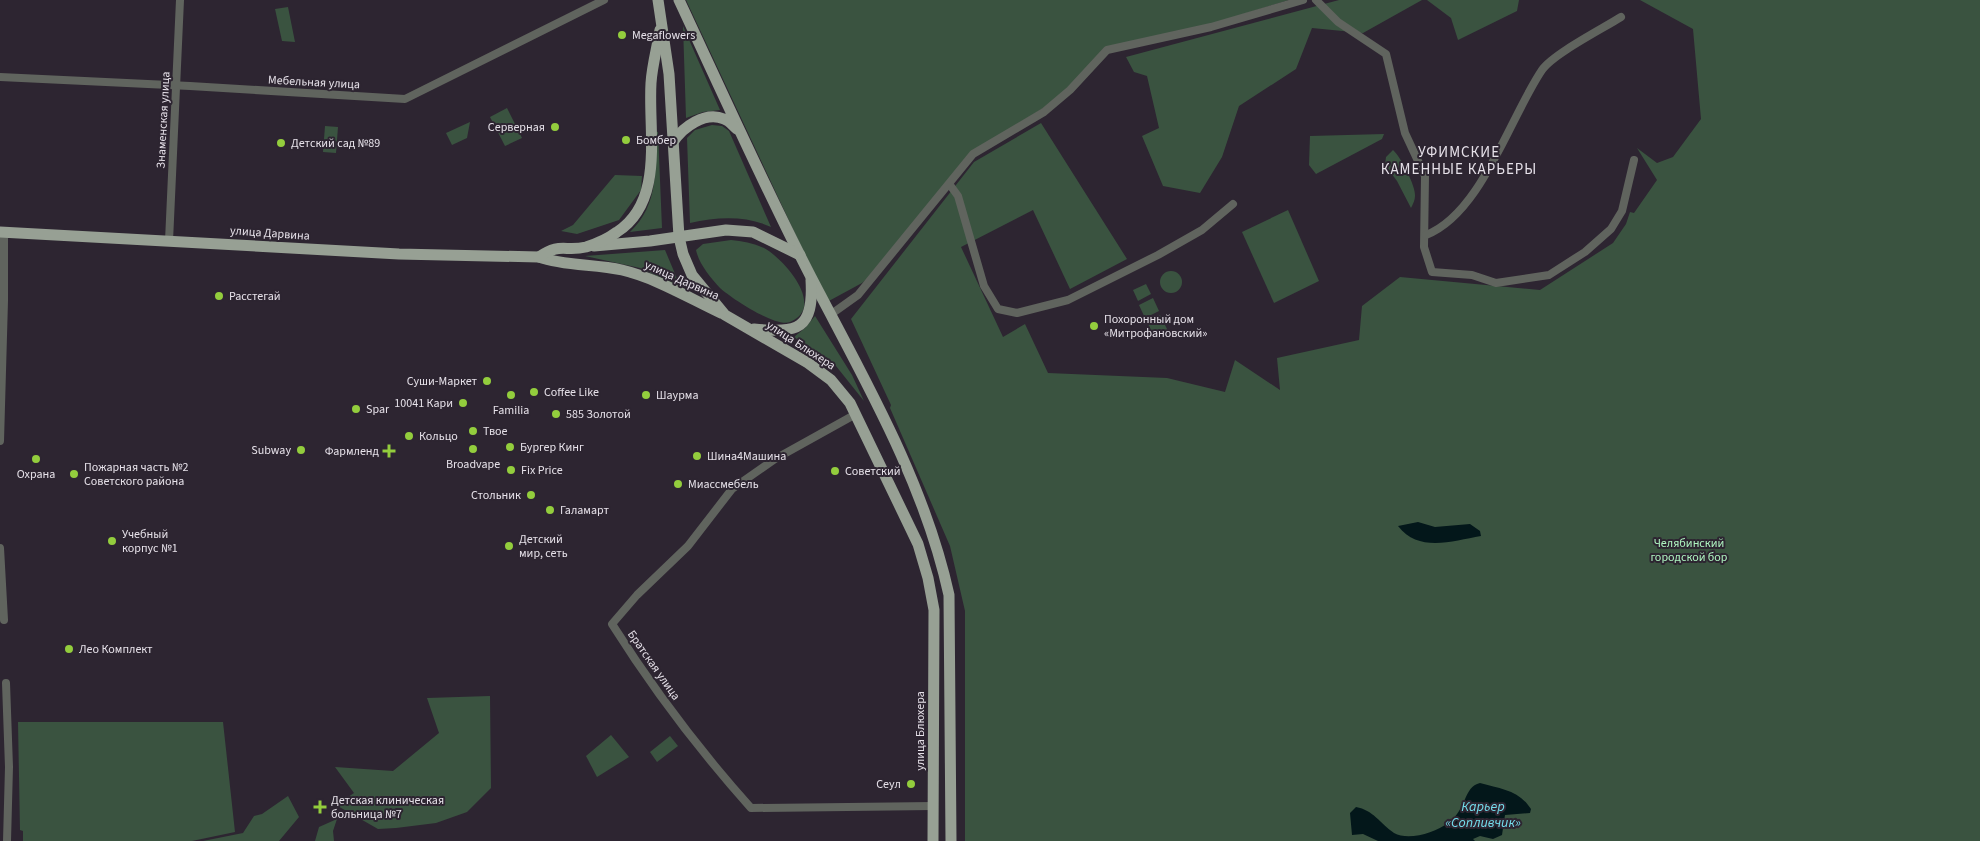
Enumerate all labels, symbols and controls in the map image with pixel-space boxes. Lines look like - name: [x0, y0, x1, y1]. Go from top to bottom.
- place label: Megaflowers: [632, 27, 695, 44]
- marker: Megaflowers: [616, 29, 628, 41]
- street label: Знаменская улица: [152, 71, 175, 169]
- street label: Мебельная улица: [267, 72, 360, 93]
- place label: Серверная: [488, 119, 545, 136]
- marker: Серверная: [549, 121, 561, 133]
- place label: Бомбер: [636, 132, 677, 149]
- marker: Бомбер: [620, 134, 632, 146]
- place label: Детский сад №89: [291, 135, 380, 152]
- marker: Детский сад №89: [275, 137, 287, 149]
- district label: УФИМСКИЕ КАМЕННЫЕ КАРЬЕРЫ: [1381, 142, 1537, 180]
- street label: улица Дарвина: [229, 222, 310, 245]
- street label: улица Дарвина: [642, 256, 722, 304]
- place label: Расстегай: [229, 288, 281, 305]
- marker: Расстегай: [213, 290, 225, 302]
- place label: Похоронный дом «Митрофановский»: [1104, 311, 1208, 342]
- street label: улица Блюхера: [763, 317, 839, 374]
- marker: Похоронный дом «Митрофановский»: [1088, 320, 1100, 332]
- place label: Суши-Маркет: [407, 373, 477, 390]
- marker: Суши-Маркет: [481, 375, 493, 387]
- place label: Coffee Like: [544, 384, 599, 401]
- marker: Coffee Like: [528, 386, 540, 398]
- place label: Шаурма: [656, 387, 698, 404]
- marker: Familia: [505, 389, 517, 401]
- marker: Шаурма: [640, 389, 652, 401]
- place label: 10041 Кари: [394, 395, 453, 412]
- marker: 10041 Кари: [457, 397, 469, 409]
- place label: Spar: [366, 401, 390, 418]
- place label: Familia: [493, 402, 529, 419]
- marker: Spar: [350, 403, 362, 415]
- place label: 585 Золотой: [566, 406, 631, 423]
- marker: 585 Золотой: [550, 408, 562, 420]
- place label: Твое: [483, 423, 507, 440]
- marker: Твое: [467, 425, 479, 437]
- place label: Кольцо: [419, 428, 458, 445]
- marker: Кольцо: [403, 430, 415, 442]
- place label: Бургер Кинг: [520, 439, 584, 456]
- marker: Бургер Кинг: [504, 441, 516, 453]
- place label: Subway: [251, 442, 291, 459]
- place label: Фармленд: [325, 443, 380, 460]
- marker: Broadvape: [467, 443, 479, 455]
- marker: Subway: [295, 444, 307, 456]
- marker: Фармленд: [383, 445, 395, 457]
- place label: Шина4Машина: [707, 448, 786, 465]
- marker: Шина4Машина: [691, 450, 703, 462]
- marker: Охрана: [30, 453, 42, 465]
- place label: Broadvape: [446, 456, 500, 473]
- place label: Пожарная часть №2 Советского района: [84, 459, 189, 490]
- place label: Fix Price: [521, 462, 563, 479]
- place label: Советский: [845, 463, 901, 480]
- marker: Fix Price: [505, 464, 517, 476]
- marker: Советский: [829, 465, 841, 477]
- place label: Охрана: [17, 466, 55, 483]
- marker: Пожарная часть №2 Советского района: [68, 468, 80, 480]
- place label: Миассмебель: [688, 476, 759, 493]
- marker: Миассмебель: [672, 478, 684, 490]
- place label: Стольник: [471, 487, 521, 504]
- marker: Стольник: [525, 489, 537, 501]
- place label: Галамарт: [560, 502, 609, 519]
- marker: Галамарт: [544, 504, 556, 516]
- place label: Учебный корпус №1: [122, 526, 178, 557]
- place label: Детский мир, сеть: [519, 531, 568, 562]
- marker: Учебный корпус №1: [106, 535, 118, 547]
- park label: Челябинский городской бор: [1650, 535, 1728, 566]
- marker: Детский мир, сеть: [503, 540, 515, 552]
- street label: Братская улица: [623, 627, 684, 704]
- place label: Лео Комплект: [79, 641, 153, 658]
- marker: Лео Комплект: [63, 643, 75, 655]
- street label: улица Блюхера: [912, 691, 929, 771]
- place label: Сеул: [876, 776, 901, 793]
- marker: Сеул: [905, 778, 917, 790]
- place label: Детская клиническая больница №7: [331, 792, 444, 823]
- water label: Карьер «Сопливчик»: [1445, 797, 1521, 833]
- marker: Детская клиническая больница №7: [313, 800, 327, 814]

